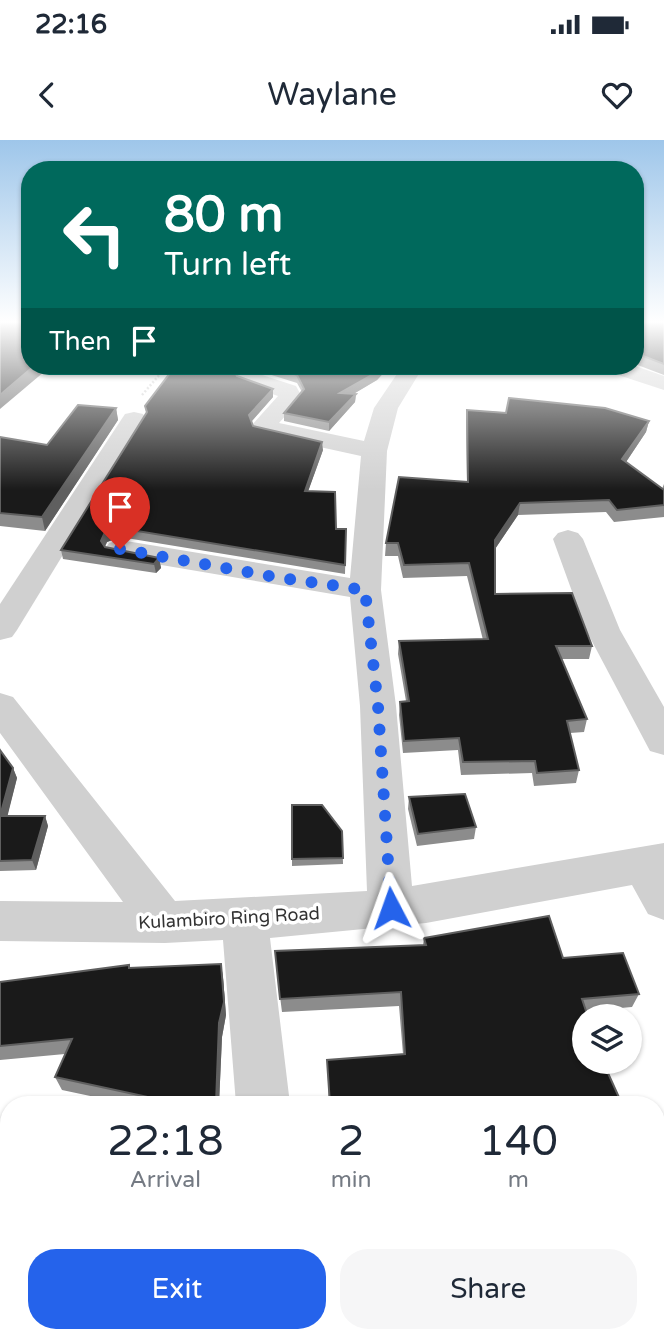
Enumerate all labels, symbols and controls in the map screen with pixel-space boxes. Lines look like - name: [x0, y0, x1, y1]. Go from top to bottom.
- text: 22:16: [35, 9, 107, 40]
- icon: back: [28, 76, 66, 114]
- text: Waylane: [267, 76, 397, 114]
- icon: heart: [598, 76, 636, 114]
- text: 80 m: [164, 186, 283, 245]
- icon: left: [49, 189, 140, 280]
- text: Turn left: [164, 246, 291, 284]
- icon: arrive: [125, 322, 163, 360]
- text: Then: [49, 326, 111, 357]
- pin: [90, 477, 150, 549]
- icon: arrive: [101, 488, 139, 526]
- position arrow: [354, 871, 428, 945]
- street label: Kulambiro Ring Road: [138, 902, 320, 934]
- map controls: [572, 1004, 642, 1074]
- button: layers: [572, 1004, 642, 1074]
- text: 22:18: [107, 1116, 224, 1167]
- text: 2: [338, 1116, 364, 1167]
- text: 140: [479, 1116, 558, 1167]
- text: Arrival: [130, 1166, 201, 1194]
- text: min: [331, 1166, 372, 1194]
- text: m: [508, 1166, 529, 1194]
- button: Exit: [28, 1249, 326, 1329]
- button: Share: [340, 1249, 637, 1329]

